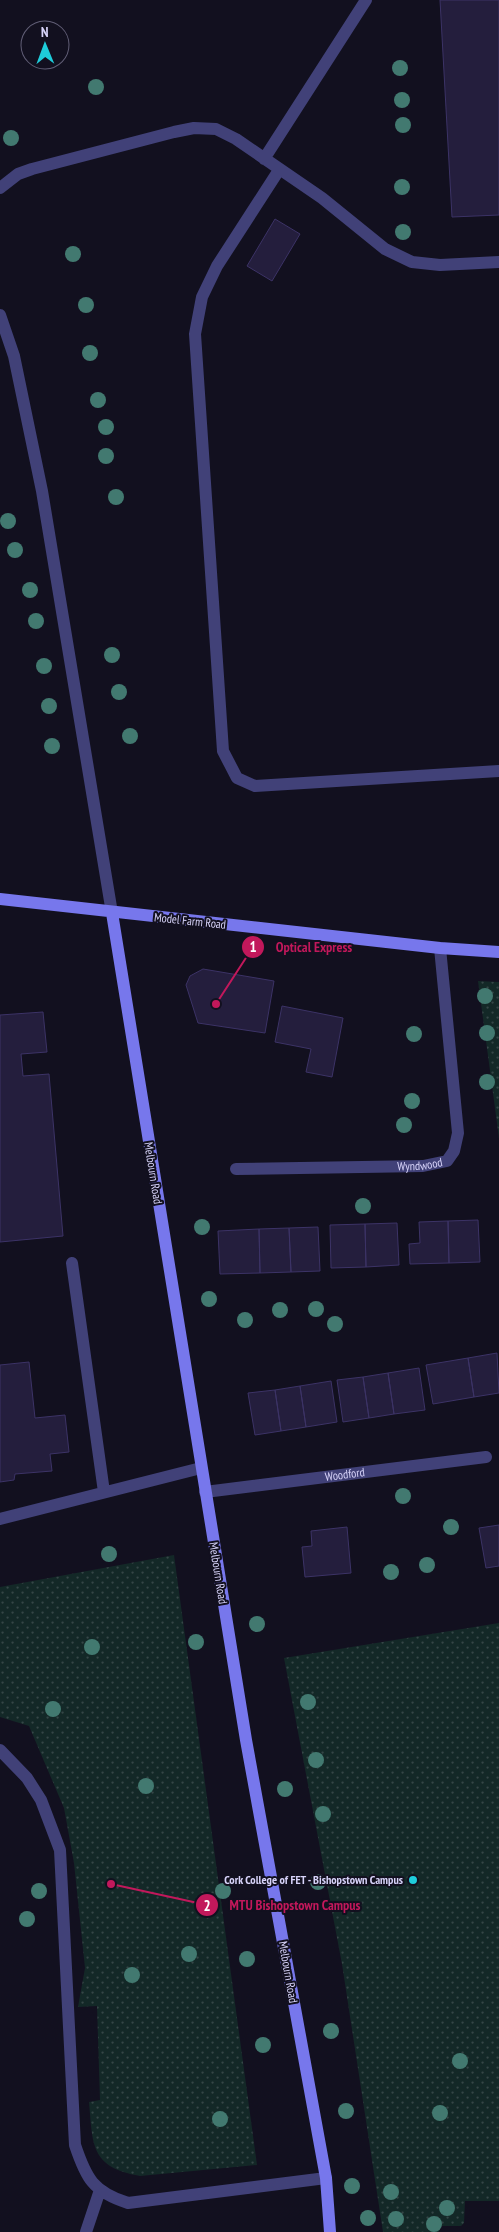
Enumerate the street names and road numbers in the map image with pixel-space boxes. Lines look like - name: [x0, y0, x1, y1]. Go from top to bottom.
- street label: Model Farm Road: [153, 909, 227, 932]
- street label: Melbourn Road: [141, 1141, 166, 1205]
- street label: Wyndwood: [397, 1154, 444, 1173]
- street label: Woodford: [324, 1464, 366, 1484]
- street label: Melbourn Road: [206, 1541, 231, 1605]
- street label: Melbourn Road: [276, 1940, 301, 2004]

